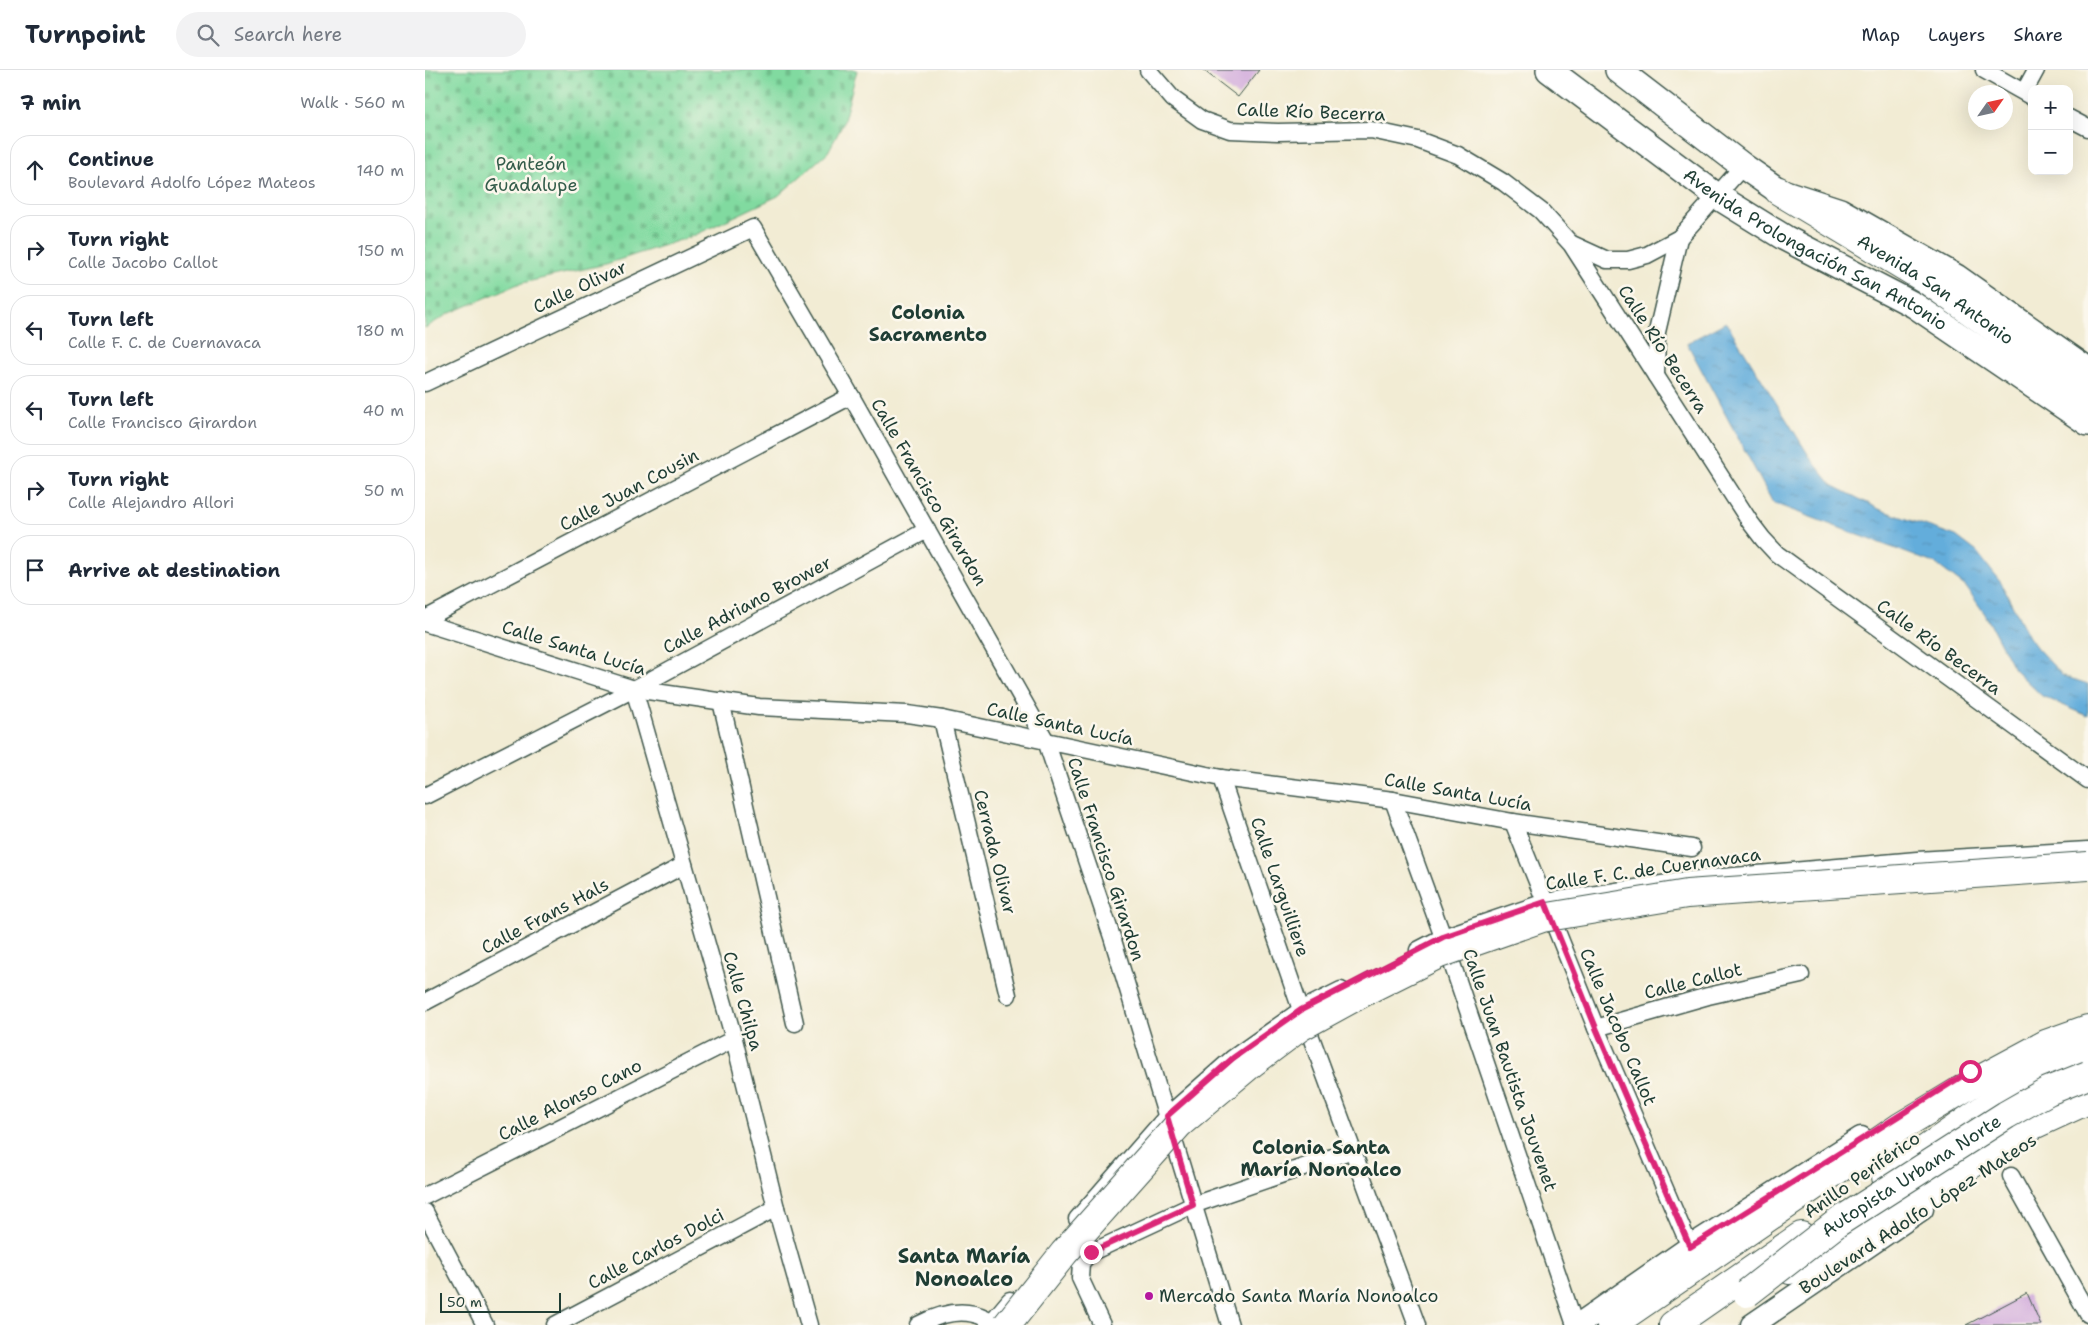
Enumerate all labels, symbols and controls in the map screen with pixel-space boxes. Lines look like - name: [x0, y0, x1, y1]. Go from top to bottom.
- search box: [176, 12, 526, 57]
- text: Turnpoint: [25, 19, 146, 51]
- icon: search: [194, 21, 222, 49]
- text: Search here: [234, 22, 342, 47]
- text: Map: [1862, 23, 1900, 47]
- text: Layers: [1928, 23, 1985, 47]
- text: Share: [2013, 23, 2063, 47]
- north arrow: [1968, 85, 2013, 130]
- map controls: [2028, 85, 2073, 175]
- button: +: [2028, 85, 2073, 130]
- text: 7 min: [20, 89, 81, 117]
- text: Walk · 560 m: [300, 92, 405, 113]
- street label: Calle Río Becerra: [1236, 97, 1386, 127]
- button: −: [2028, 130, 2073, 175]
- text: Continue: [68, 147, 154, 172]
- park label: Panteón Guadalupe: [484, 152, 578, 197]
- icon: ahead: [21, 156, 49, 184]
- text: 140 m: [357, 160, 404, 181]
- street label: Avenida Prolongación San Antonio: [1678, 163, 1952, 336]
- text: Boulevard Adolfo López Mateos: [68, 172, 316, 193]
- text: Turn right: [68, 227, 169, 252]
- street label: Avenida San Antonio: [1853, 229, 2019, 350]
- icon: right: [21, 236, 49, 264]
- text: 150 m: [357, 240, 404, 261]
- text: Calle Jacobo Callot: [68, 252, 218, 273]
- street label: Calle Olivar: [529, 255, 631, 319]
- street label: Calle Río Becerra: [1612, 280, 1714, 418]
- district label: Colonia Sacramento: [869, 300, 987, 347]
- text: Turn left: [68, 307, 154, 332]
- icon: left: [21, 316, 49, 344]
- text: 180 m: [356, 320, 404, 341]
- text: Calle F. C. de Cuernavaca: [68, 332, 261, 353]
- text: Turn left: [68, 387, 154, 412]
- street label: Calle Francisco Girardon: [865, 394, 993, 590]
- icon: left: [21, 396, 49, 424]
- text: 40 m: [362, 400, 404, 421]
- text: Calle Francisco Girardon: [68, 412, 257, 433]
- street label: Calle Juan Cousin: [555, 443, 703, 537]
- text: Turn right: [68, 467, 169, 492]
- icon: right: [21, 476, 49, 504]
- text: 50 m: [364, 480, 404, 501]
- text: Calle Alejandro Allori: [68, 492, 234, 513]
- street label: Calle Adriano Brower: [659, 550, 835, 660]
- icon: arrive: [21, 556, 49, 584]
- text: Arrive at destination: [68, 558, 280, 583]
- street label: Calle Río Becerra: [1872, 594, 2006, 700]
- street label: Calle Santa Lucía: [499, 615, 649, 681]
- street label: Calle Santa Lucía: [984, 697, 1136, 751]
- street label: Calle Francisco Girardon: [1062, 754, 1150, 964]
- street label: Calle Santa Lucía: [1382, 767, 1534, 817]
- street label: Cerrada Olivar: [968, 787, 1022, 917]
- street label: Calle Larguilliere: [1245, 814, 1315, 960]
- street label: Calle F. C. de Cuernavaca: [1544, 842, 1762, 896]
- street label: Calle Frans Hals: [477, 872, 613, 960]
- street label: Calle Juan Bautista Jouvenet: [1457, 945, 1563, 1195]
- street label: Calle Jacobo Callot: [1574, 945, 1662, 1110]
- street label: Calle Chilpa: [717, 948, 769, 1054]
- street label: Calle Callot: [1642, 957, 1745, 1005]
- street label: Calle Alonso Cano: [494, 1053, 646, 1147]
- route start: [1959, 1060, 1982, 1083]
- street label: Autopista Urbana Norte: [1816, 1109, 2006, 1243]
- street label: Anillo Periférico: [1799, 1126, 1925, 1224]
- street label: Boulevard Adolfo López Mateos: [1795, 1128, 2041, 1300]
- district label: Colonia Santa María Nonoalco: [1240, 1135, 1402, 1182]
- street label: Calle Carlos Dolci: [584, 1203, 728, 1295]
- route end: [1080, 1241, 1103, 1264]
- district label: Santa María Nonoalco: [898, 1243, 1031, 1292]
- place label: Mercado Santa María Nonoalco: [1159, 1284, 1438, 1308]
- scale bar: [440, 1290, 561, 1313]
- marker: Mercado Santa María Nonoalco: [1143, 1290, 1155, 1302]
- text: 50 m: [447, 1293, 482, 1311]

